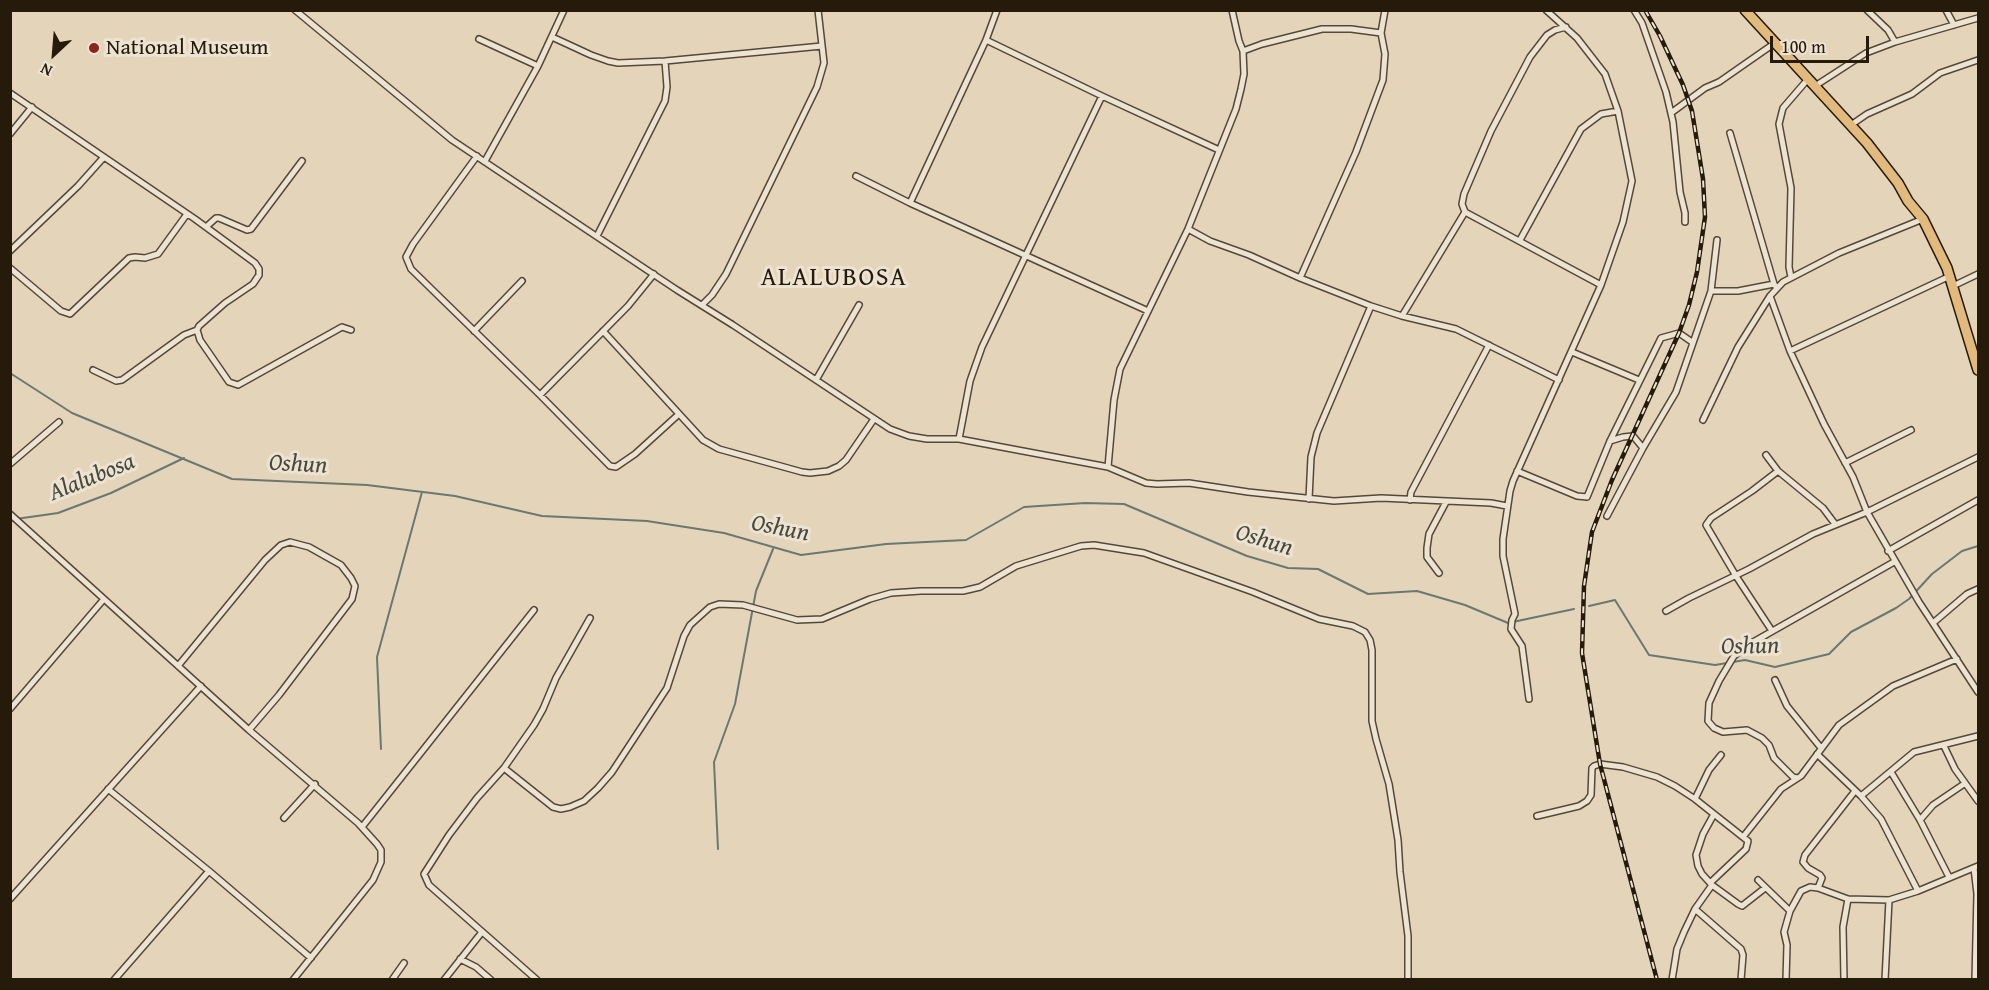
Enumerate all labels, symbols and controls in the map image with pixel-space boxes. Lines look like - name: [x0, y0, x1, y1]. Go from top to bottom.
- north arrow: [24, 24, 84, 84]
- scale bar: [1773, 24, 1872, 62]
- text: 100 m: [1781, 33, 1826, 60]
- place label: National Museum: [106, 35, 269, 61]
- marker: National Museum: [87, 41, 101, 55]
- text: N: [36, 57, 56, 83]
- district label: ALALUBOSA: [761, 262, 907, 294]
- water label: Alalubosa: [45, 448, 139, 508]
- water label: Oshun: [268, 449, 328, 481]
- water label: Oshun: [749, 509, 811, 549]
- water label: Oshun: [1232, 519, 1296, 563]
- water label: Oshun: [1721, 632, 1779, 662]

